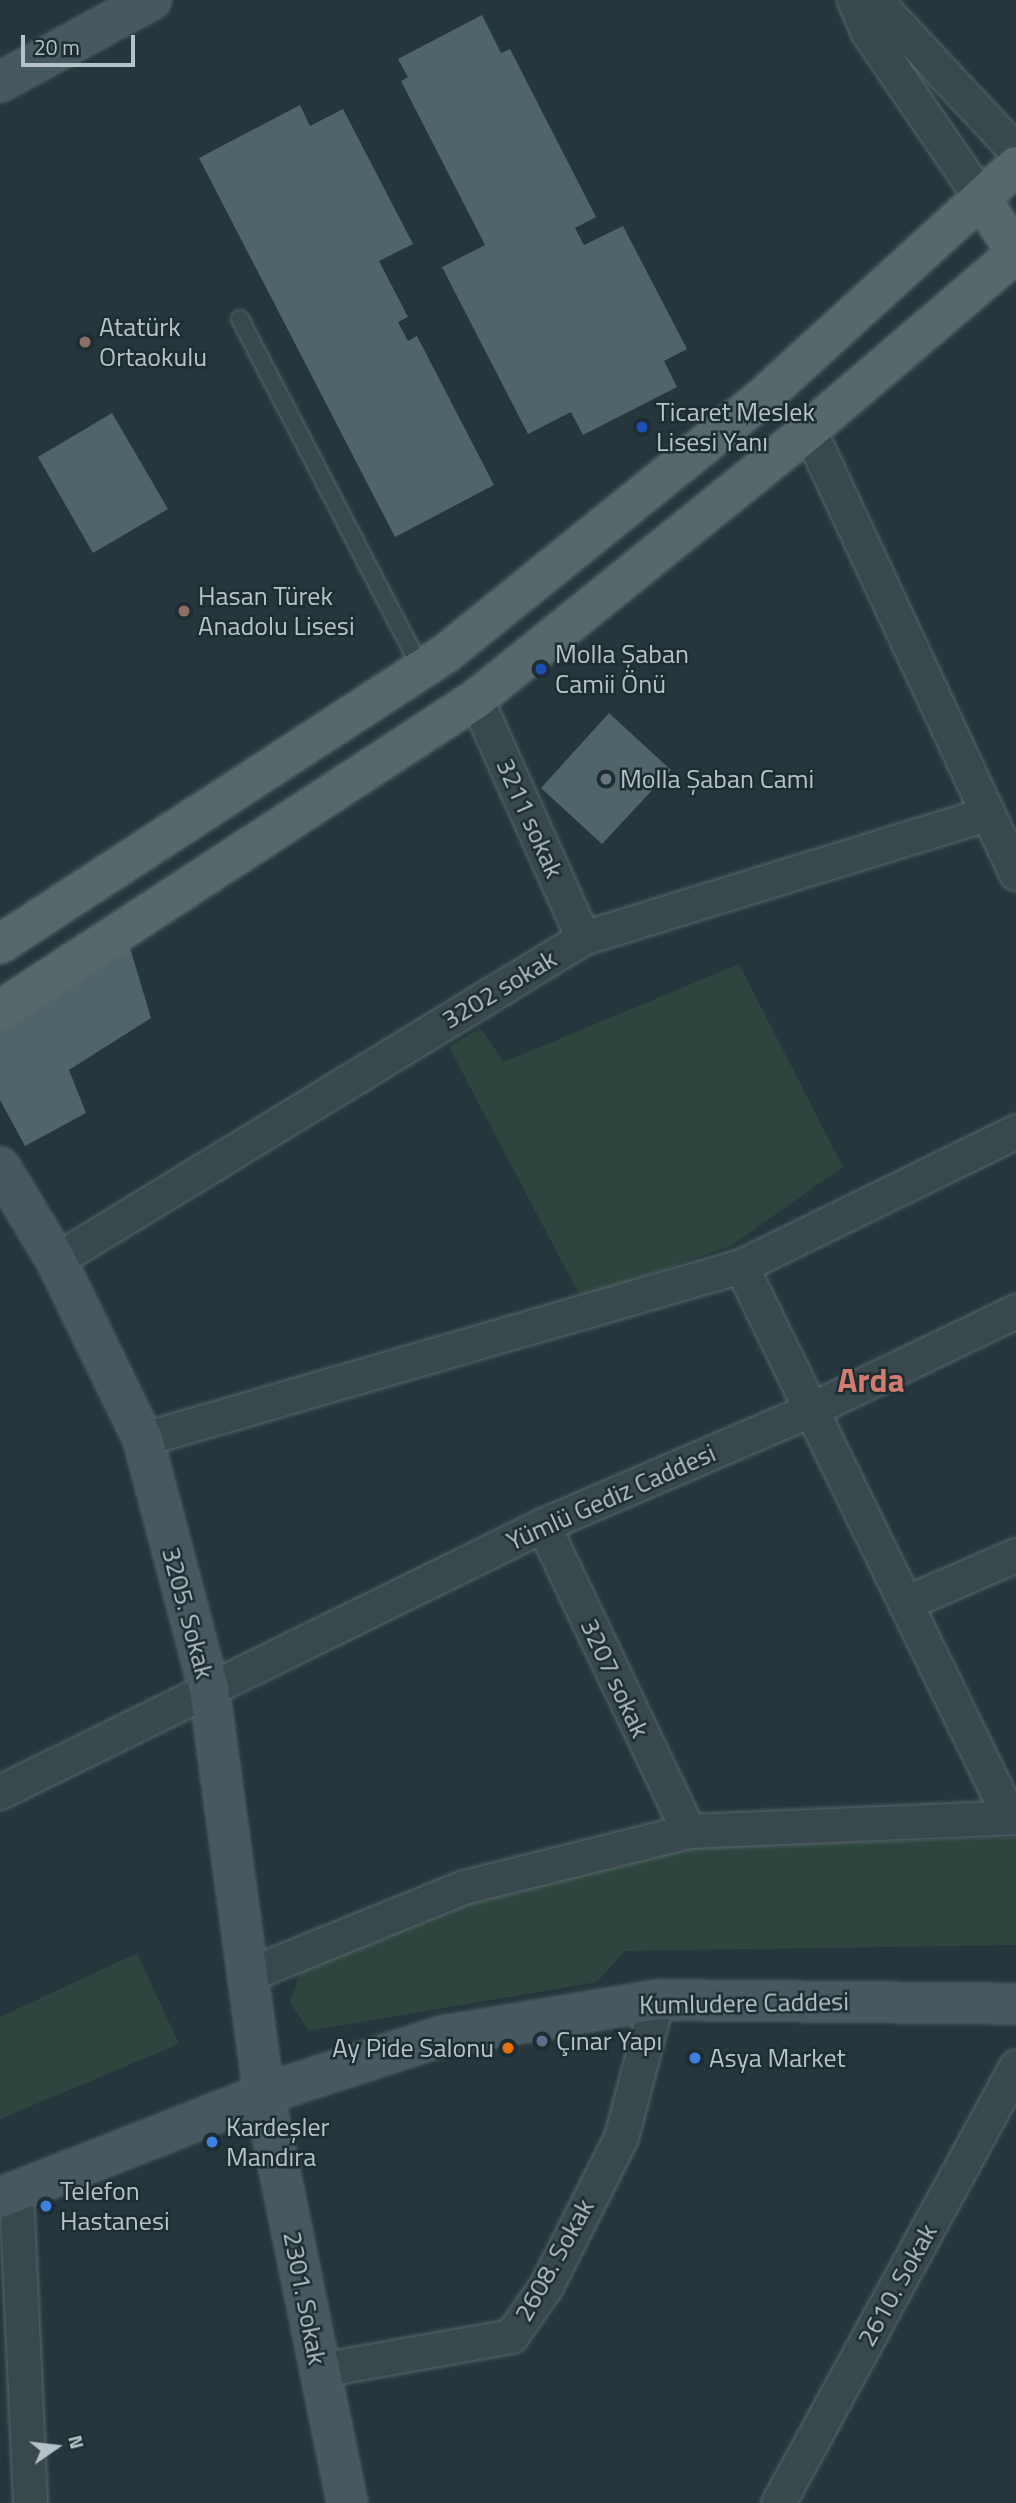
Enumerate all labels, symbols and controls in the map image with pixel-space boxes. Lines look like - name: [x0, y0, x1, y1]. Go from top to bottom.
- scale bar: [24, 21, 138, 65]
- text: 20 m: [34, 31, 80, 63]
- place label: Atatürk Ortaokulu: [99, 311, 207, 372]
- marker: Atatürk Ortaokulu: [77, 334, 93, 350]
- place label: Ticaret Meslek Lisesi Yanı: [656, 396, 815, 458]
- marker: Ticaret Meslek Lisesi Yanı: [634, 419, 650, 435]
- place label: Hasan Türek Anadolu Lisesi: [198, 580, 355, 642]
- marker: Hasan Türek Anadolu Lisesi: [176, 603, 192, 619]
- place label: Molla Şaban Camii Önü: [555, 638, 689, 700]
- marker: Molla Şaban Camii Önü: [533, 661, 549, 677]
- street label: 3211 sokak: [490, 753, 570, 883]
- place label: Molla Şaban Cami: [620, 763, 814, 795]
- marker: Molla Şaban Cami: [598, 771, 614, 787]
- street label: 3202 sokak: [436, 943, 562, 1035]
- district label: Arda: [837, 1361, 905, 1401]
- street label: Yümlü Gediz Caddesi: [502, 1437, 720, 1557]
- street label: 3205. Sokak: [155, 1544, 221, 1682]
- street label: 3207 sokak: [574, 1614, 656, 1742]
- street label: Kumludere Caddesi: [639, 1986, 849, 2020]
- place label: Çınar Yapı: [556, 2025, 662, 2057]
- place label: Ay Pide Salonu: [332, 2032, 494, 2064]
- marker: Çınar Yapı: [534, 2033, 550, 2049]
- marker: Ay Pide Salonu: [500, 2040, 516, 2056]
- place label: Asya Market: [709, 2042, 846, 2074]
- marker: Asya Market: [687, 2050, 703, 2066]
- place label: Kardeşler Mandıra: [226, 2111, 330, 2172]
- marker: Kardeşler Mandıra: [204, 2134, 220, 2150]
- place label: Telefon Hastanesi: [60, 2175, 170, 2236]
- street label: 2608. Sokak: [508, 2193, 600, 2327]
- marker: Telefon Hastanesi: [38, 2198, 54, 2214]
- street label: 2610. Sokak: [851, 2218, 943, 2352]
- street label: 2301. Sokak: [277, 2229, 333, 2367]
- north arrow: [21, 2412, 91, 2482]
- text: N: [61, 2432, 93, 2452]

